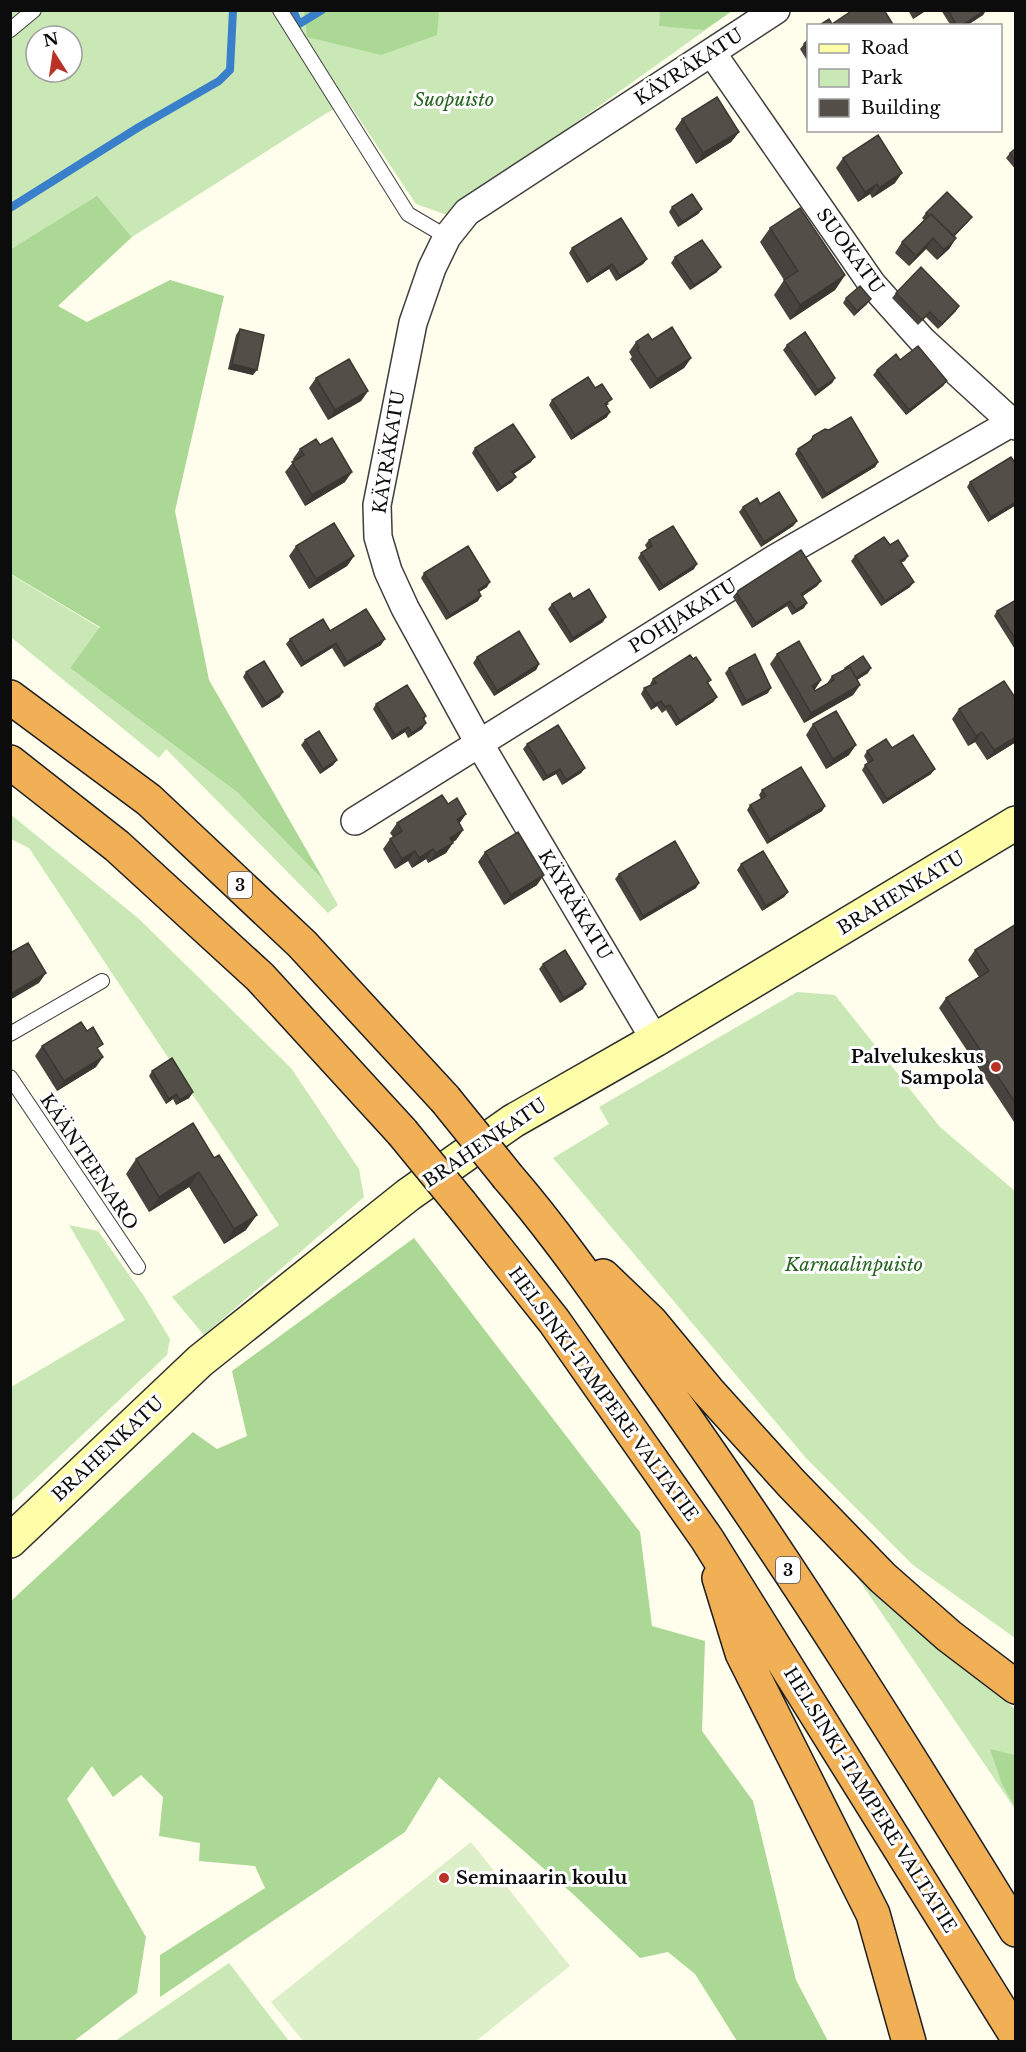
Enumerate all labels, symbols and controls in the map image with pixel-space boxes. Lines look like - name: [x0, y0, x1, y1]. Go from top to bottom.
- street label: KÄYRÄKATU: [630, 23, 747, 110]
- north arrow: [24, 24, 84, 84]
- legend: [807, 24, 1002, 132]
- text: N: [41, 28, 60, 51]
- text: Road: [861, 37, 909, 59]
- text: Park: [861, 67, 903, 89]
- park label: Suopuisto: [414, 89, 494, 111]
- text: Building: [861, 97, 940, 119]
- street label: SUOKATU: [812, 204, 888, 298]
- street label: KÄYRÄKATU: [367, 389, 410, 515]
- street label: POHJAKATU: [625, 574, 741, 658]
- street label: KÄYRÄKATU: [534, 845, 617, 964]
- street label: BRAHENKATU: [833, 846, 969, 940]
- road number: 3: [228, 872, 252, 898]
- place label: Palvelukeskus Sampola: [851, 1046, 985, 1089]
- marker: Palvelukeskus Sampola: [989, 1060, 1003, 1074]
- street label: KÄÄNTEENARO: [35, 1089, 144, 1234]
- street label: BRAHENKATU: [419, 1094, 551, 1192]
- park label: Karnaalinpuisto: [784, 1254, 923, 1276]
- street label: HELSINKI-TAMPERE VALTATIE: [503, 1263, 703, 1525]
- street label: BRAHENKATU: [48, 1392, 168, 1506]
- road number: 3: [776, 1557, 800, 1583]
- street label: HELSINKI-TAMPERE VALTATIE: [779, 1663, 961, 1937]
- place label: Seminaarin koulu: [456, 1867, 627, 1889]
- marker: Seminaarin koulu: [437, 1871, 451, 1885]

